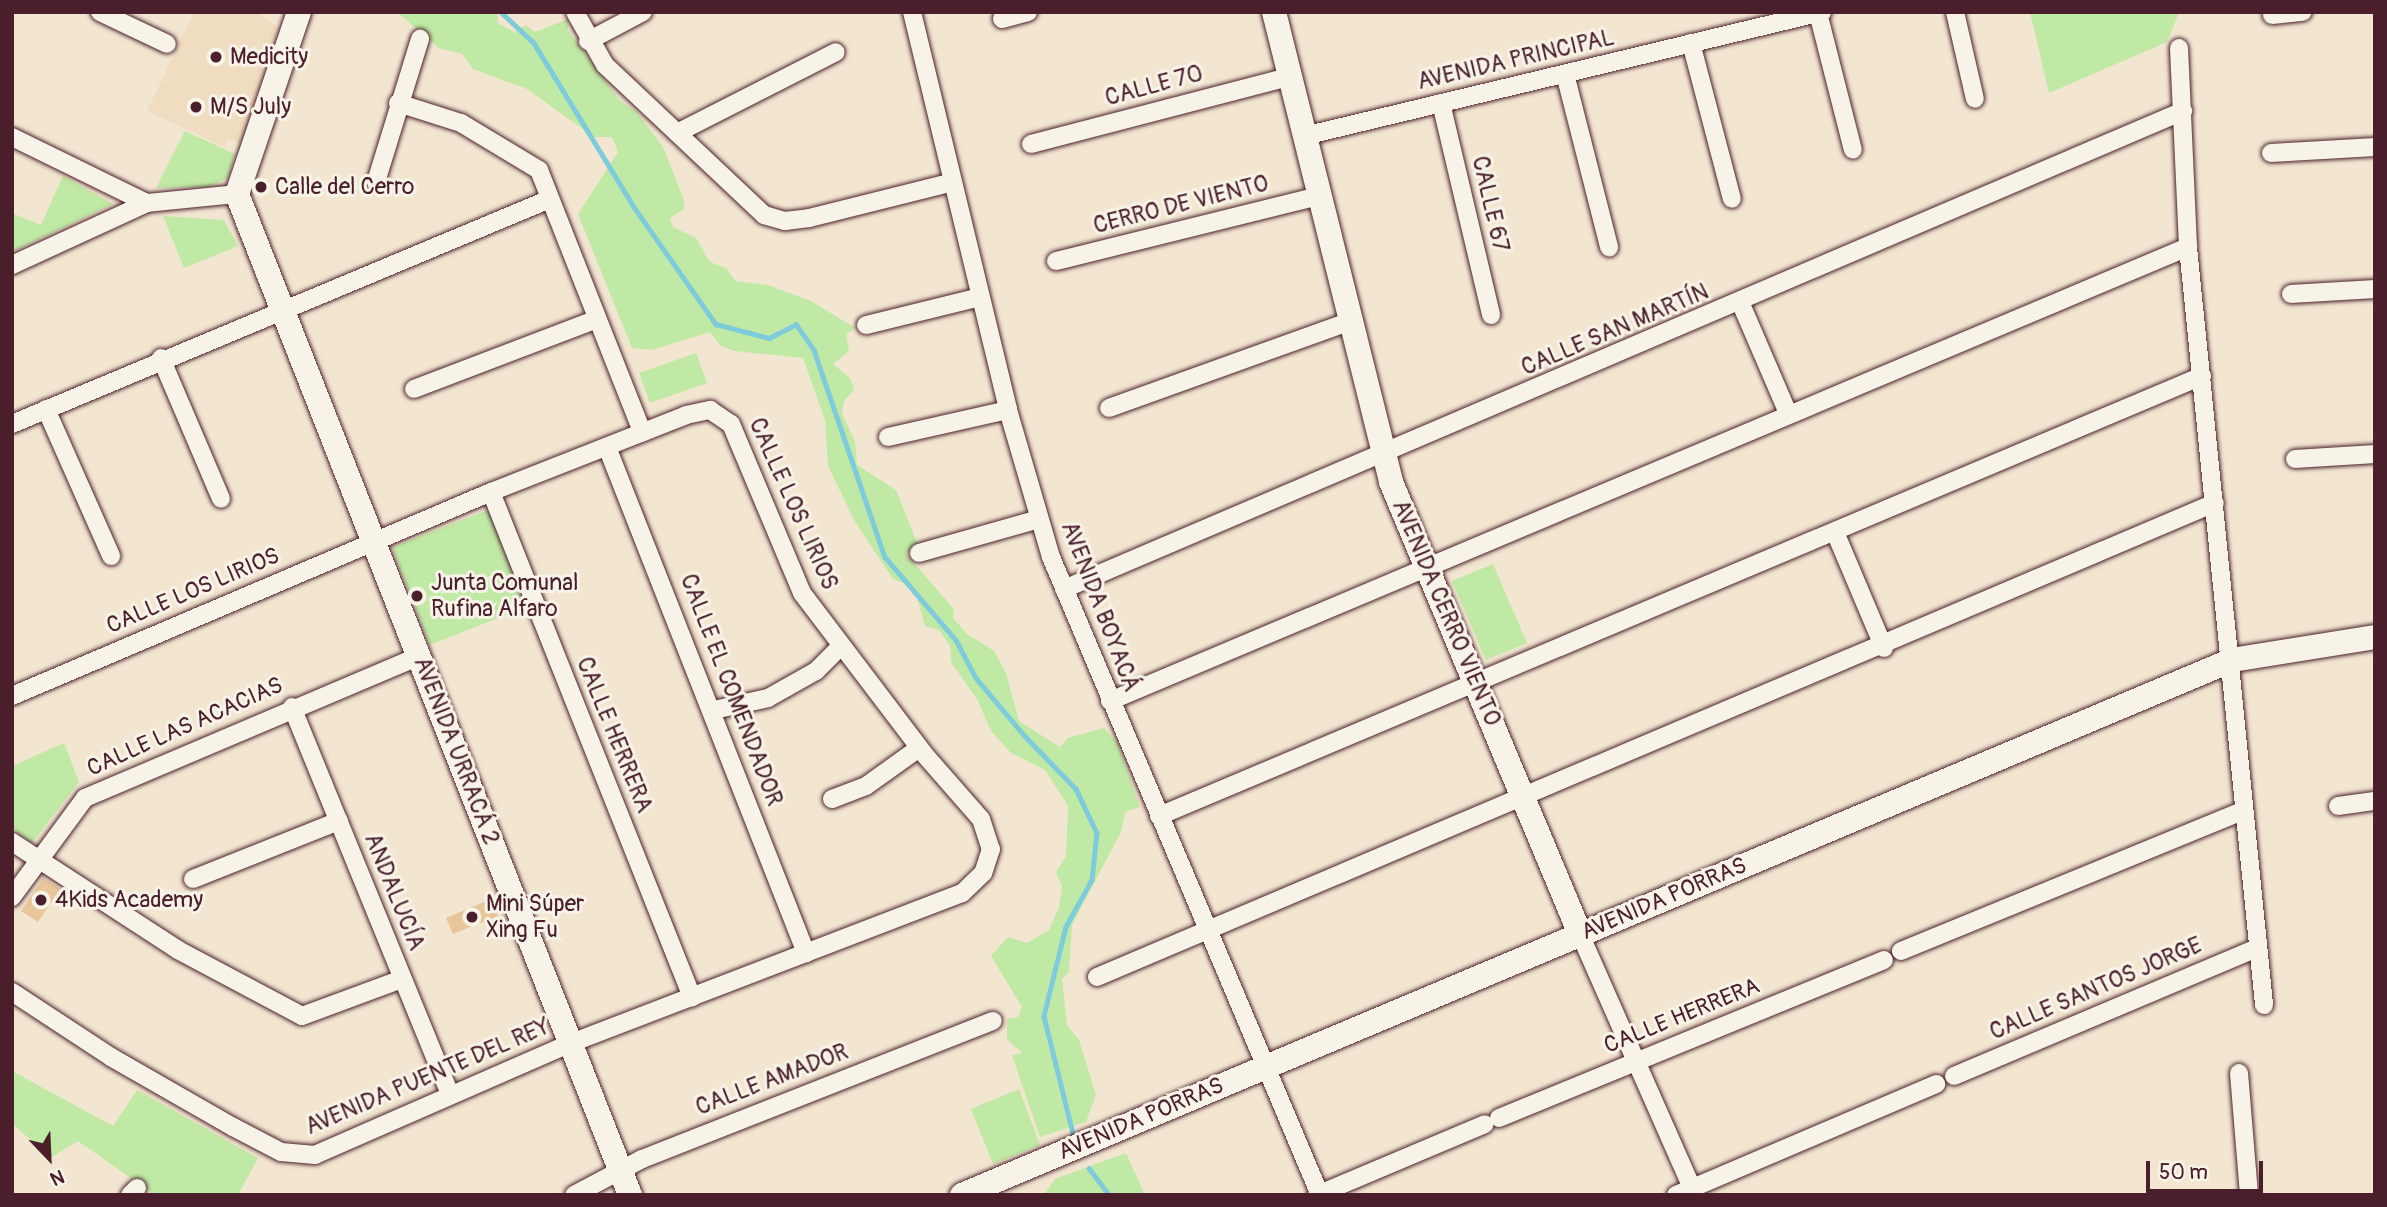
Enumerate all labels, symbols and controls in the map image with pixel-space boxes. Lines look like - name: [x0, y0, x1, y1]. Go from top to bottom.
- street label: AVENIDA PRINCIPAL: [1415, 24, 1617, 96]
- place label: Medicity: [230, 43, 308, 71]
- marker: Medicity: [208, 49, 224, 65]
- street label: CALLE 70: [1102, 60, 1206, 112]
- place label: M/S July: [210, 93, 291, 121]
- marker: M/S July: [188, 99, 204, 115]
- street label: CALLE 67: [1466, 153, 1514, 255]
- street label: CERRO DE VIENTO: [1091, 170, 1271, 240]
- place label: Calle del Cerro: [275, 173, 414, 201]
- marker: Calle del Cerro: [253, 179, 269, 195]
- street label: CALLE SAN MARTÍN: [1517, 278, 1713, 382]
- street label: CALLE LOS LIRIOS: [743, 414, 843, 594]
- street label: AVENIDA CERRO VIENTO: [1386, 496, 1506, 730]
- street label: AVENIDA BOYACÁ: [1055, 518, 1145, 696]
- street label: CALLE LOS LIRIOS: [102, 542, 284, 640]
- place label: Junta Comunal Rufina Alfaro: [431, 569, 578, 623]
- street label: CALLE EL COMENDADOR: [674, 570, 788, 810]
- marker: Junta Comunal Rufina Alfaro: [409, 588, 425, 604]
- street label: AVENIDA URRACÁ 2: [407, 653, 505, 849]
- street label: CALLE HERRERA: [570, 653, 658, 817]
- street label: CALLE LAS ACACIAS: [83, 671, 287, 783]
- street label: ANDALUCÍA: [358, 830, 430, 954]
- street label: AVENIDA PORRAS: [1577, 852, 1751, 946]
- place label: 4Kids Academy: [55, 886, 203, 914]
- place label: Mini Súper Xing Fu: [486, 890, 584, 944]
- marker: 4Kids Academy: [33, 892, 49, 908]
- marker: Mini Súper Xing Fu: [464, 909, 480, 925]
- street label: CALLE SANTOS JORGE: [1986, 932, 2206, 1046]
- street label: CALLE HERRERA: [1600, 972, 1764, 1060]
- street label: AVENIDA PUENTE DEL REY: [302, 1013, 554, 1141]
- street label: CALLE AMADOR: [692, 1038, 852, 1122]
- street label: AVENIDA PORRAS: [1054, 1072, 1228, 1166]
- north arrow: [14, 1123, 84, 1193]
- scale bar: [2149, 1148, 2266, 1192]
- text: 50 m: [2159, 1159, 2208, 1186]
- text: N: [47, 1164, 68, 1191]

